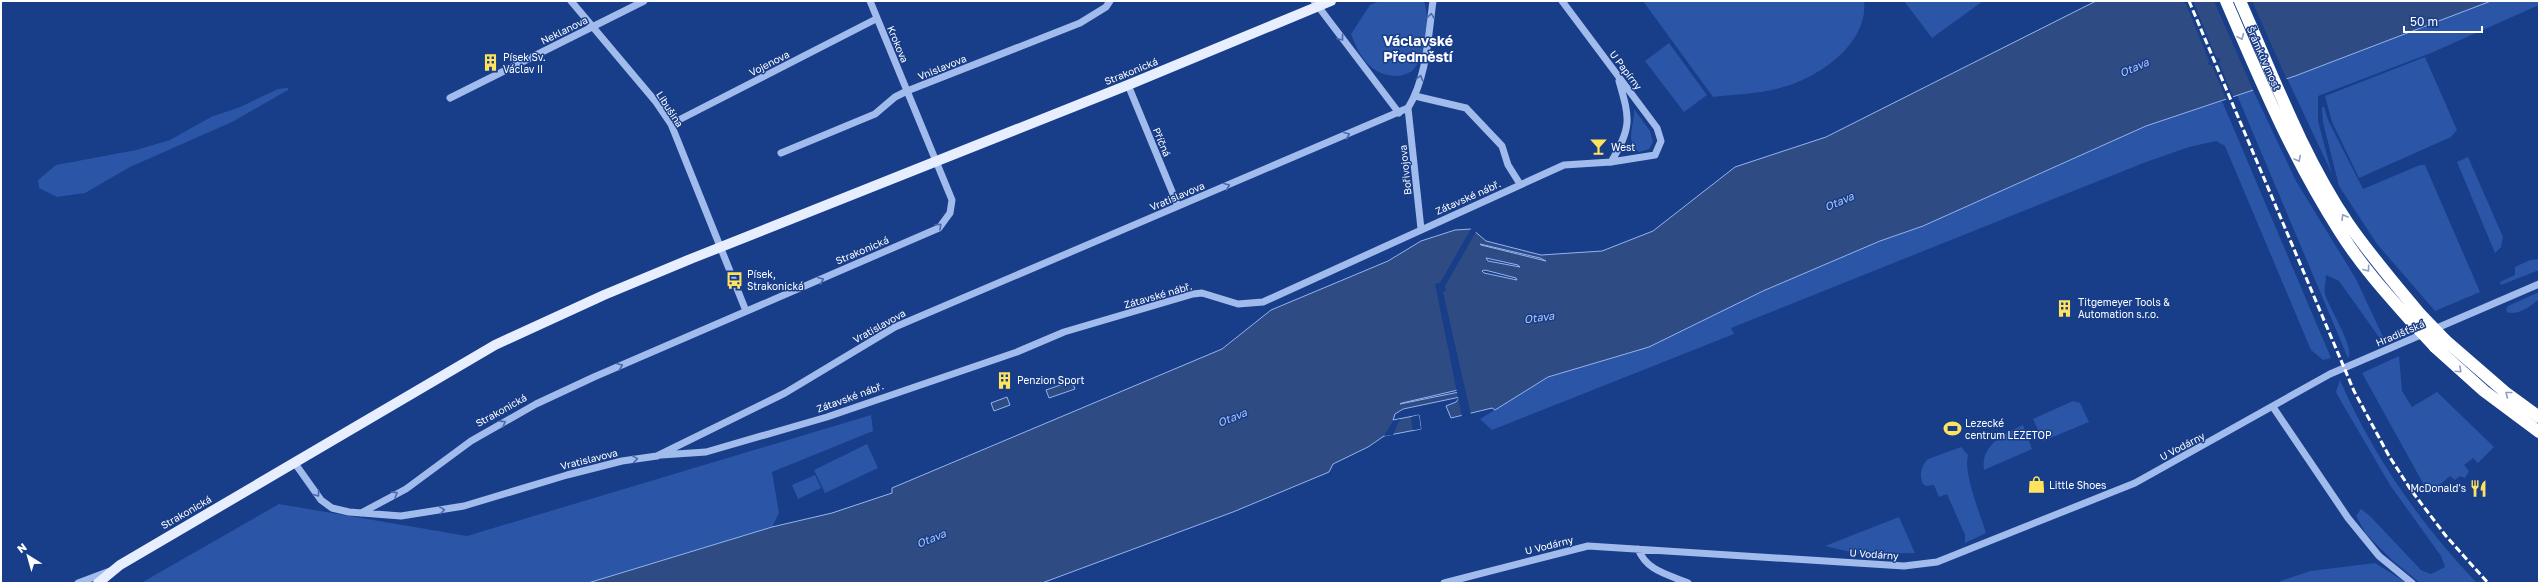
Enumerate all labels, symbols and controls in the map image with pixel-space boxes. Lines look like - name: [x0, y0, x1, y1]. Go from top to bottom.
- scale bar: [2404, 8, 2482, 34]
- street label: Neklanova: [539, 13, 589, 47]
- one-way arrow: [1426, 13, 1435, 19]
- text: 50 m: [2410, 14, 2438, 29]
- street label: Krokova: [885, 24, 911, 64]
- street label: Šrámkův most: [2245, 24, 2284, 92]
- district label: Václavské Předměstí: [1383, 32, 1454, 65]
- one-way arrow: [2237, 33, 2245, 40]
- one-way arrow: [1336, 34, 1343, 41]
- street label: Vojenova: [747, 48, 791, 78]
- street label: U Papírny: [1607, 48, 1645, 92]
- place label: Písek Sv. Václav II: [503, 51, 546, 75]
- street label: Vnislavova: [916, 52, 968, 82]
- building icon: Písek Sv. Václav II: [480, 53, 500, 73]
- street label: Strakonická: [1103, 55, 1159, 87]
- water label: Otava: [2117, 55, 2151, 79]
- one-way arrow: [1415, 75, 1424, 82]
- street label: Libušina: [654, 89, 686, 129]
- street label: Příčná: [1151, 126, 1173, 158]
- one-way arrow: [1343, 132, 1350, 140]
- bar icon: West: [1588, 137, 1608, 157]
- place label: West: [1611, 141, 1635, 153]
- street label: Bořivojova: [1396, 144, 1414, 196]
- one-way arrow: [2293, 155, 2301, 162]
- street label: Zátavské nábř.: [1433, 177, 1503, 217]
- street label: Vratislavova: [1148, 179, 1206, 213]
- one-way arrow: [1224, 182, 1231, 190]
- water label: Otava: [1822, 189, 1856, 213]
- one-way arrow: [2342, 213, 2349, 221]
- one-way arrow: [934, 224, 942, 231]
- street label: Strakonická: [834, 233, 890, 267]
- one-way arrow: [2362, 265, 2370, 272]
- place label: Písek, Strakonická: [747, 268, 804, 292]
- bus stop icon: Písek, Strakonická: [724, 270, 744, 290]
- one-way arrow: [818, 276, 825, 284]
- street label: Zátavské nábř.: [1122, 280, 1194, 310]
- place label: Titgemeyer Tools & Automation s.r.o.: [2078, 296, 2170, 320]
- building icon: Titgemeyer Tools & Automation s.r.o.: [2055, 298, 2075, 318]
- street label: Vratislavova: [851, 307, 907, 345]
- water label: Otava: [1523, 308, 1556, 326]
- street label: Hradišťská: [2374, 317, 2426, 349]
- one-way arrow: [617, 362, 624, 370]
- one-way arrow: [2454, 365, 2462, 372]
- building icon: Penzion Sport: [994, 370, 1014, 390]
- place label: Penzion Sport: [1017, 374, 1084, 386]
- street label: Zátavské nábř.: [815, 379, 885, 415]
- street label: Strakonická: [473, 391, 529, 429]
- one-way arrow: [2505, 392, 2512, 399]
- water label: Otava: [1215, 405, 1249, 429]
- place label: Lezecké centrum LEZETOP: [1965, 417, 2052, 441]
- sports icon: Lezecké centrum LEZETOP: [1942, 419, 1962, 439]
- one-way arrow: [499, 420, 506, 427]
- street label: U Vodárny: [2157, 429, 2207, 463]
- street label: Vratislavova: [559, 446, 619, 472]
- one-way arrow: [632, 455, 638, 464]
- shop icon: Little Shoes: [2026, 475, 2046, 495]
- restaurant icon: McDonald's: [2469, 478, 2489, 498]
- place label: Little Shoes: [2049, 479, 2106, 491]
- place label: McDonald's: [2410, 482, 2466, 494]
- one-way arrow: [312, 490, 320, 497]
- one-way arrow: [391, 492, 398, 499]
- street label: Strakonická: [158, 493, 214, 531]
- one-way arrow: [438, 506, 445, 514]
- water label: Otava: [914, 526, 948, 550]
- street label: U Vodárny: [1524, 533, 1575, 557]
- north arrow: [8, 536, 48, 576]
- text: N: [14, 540, 29, 555]
- street label: U Vodárny: [1849, 546, 1899, 562]

